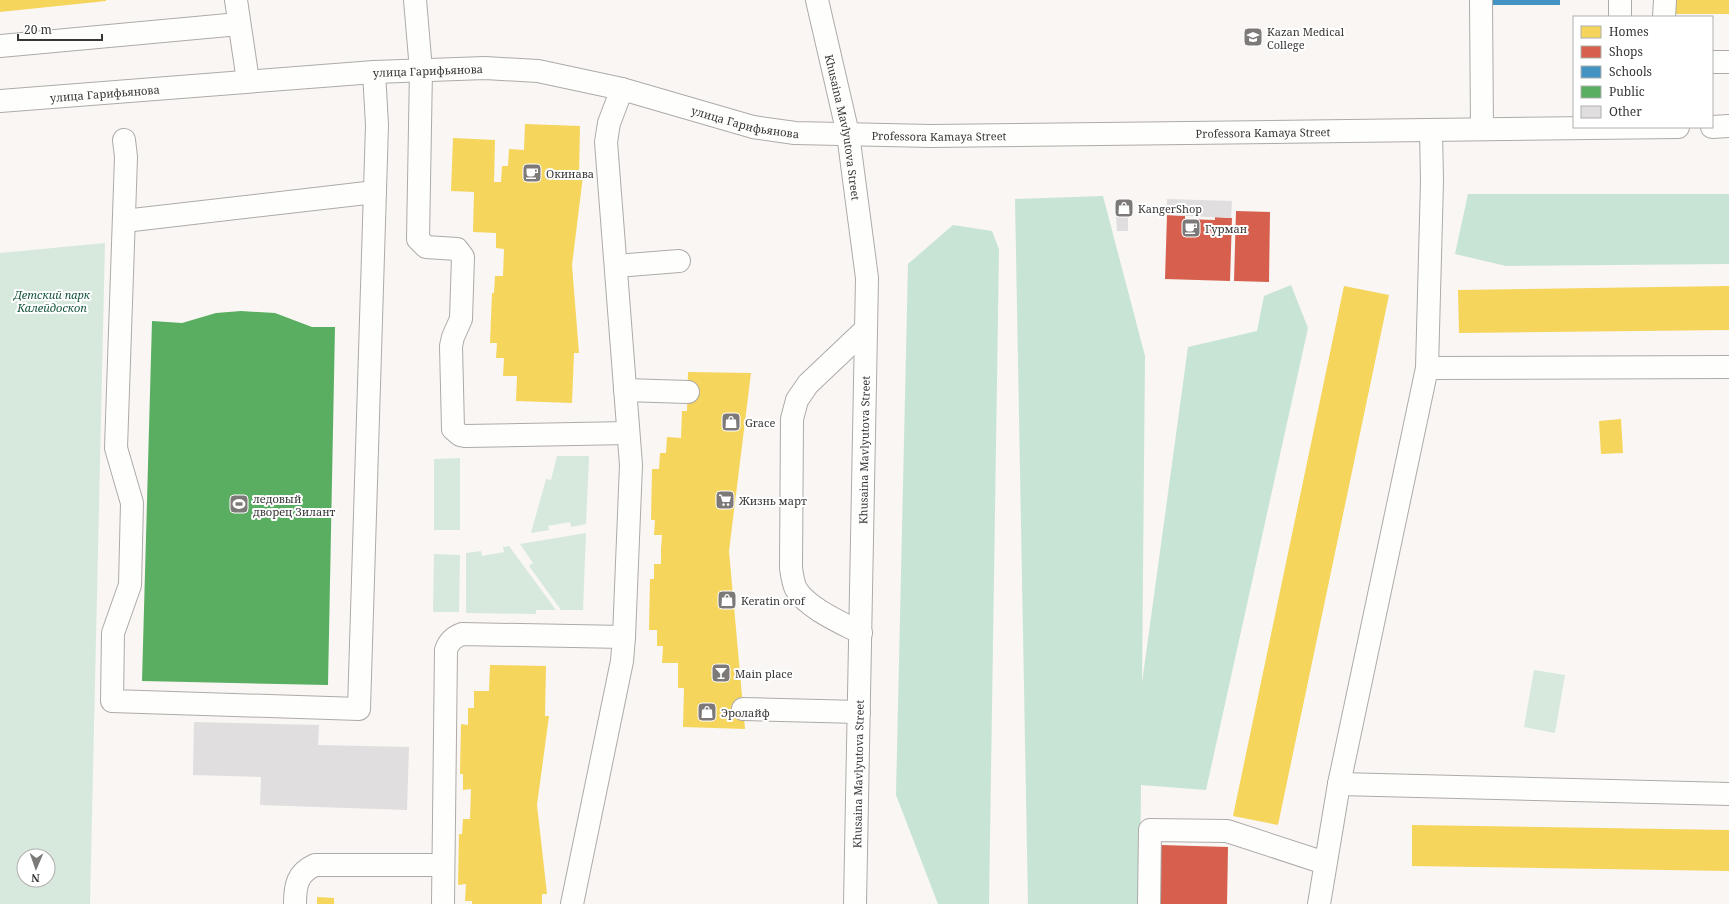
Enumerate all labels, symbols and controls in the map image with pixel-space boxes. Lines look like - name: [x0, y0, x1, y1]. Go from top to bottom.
- scale bar: [18, 16, 102, 42]
- legend: [1573, 16, 1713, 128]
- text: 20 m: [24, 21, 52, 38]
- text: Homes: [1609, 23, 1649, 40]
- place label: Kazan Medical College: [1267, 24, 1345, 52]
- school or university icon: Kazan Medical College: [1242, 26, 1264, 48]
- text: Shops: [1609, 43, 1643, 60]
- street label: Khusaina Mavlyutova Street: [822, 53, 864, 201]
- street label: улица Гарифьянова: [373, 61, 483, 80]
- text: Schools: [1609, 63, 1652, 80]
- street label: улица Гарифьянова: [49, 81, 160, 105]
- text: Public: [1609, 83, 1645, 100]
- street label: улица Гарифьянова: [690, 102, 799, 141]
- text: Other: [1609, 103, 1642, 120]
- street label: Professora Kamaya Street: [1195, 124, 1331, 140]
- street label: Professora Kamaya Street: [871, 127, 1007, 144]
- cafe icon: Окинава: [521, 162, 543, 184]
- place label: Окинава: [546, 166, 594, 181]
- shop icon: KangerShop: [1113, 197, 1135, 219]
- place label: KangerShop: [1138, 201, 1202, 216]
- cafe icon: Гурман: [1180, 217, 1202, 239]
- place label: Гурман: [1205, 221, 1247, 236]
- park label: Детский парк Калейдоскоп: [13, 287, 91, 315]
- street label: Khusaina Mavlyutova Street: [855, 376, 873, 524]
- shop icon: Grace: [720, 411, 742, 433]
- place label: Grace: [745, 415, 775, 430]
- supermarket icon: Жизнь март: [714, 489, 736, 511]
- place label: ледовый дворец Зилант: [253, 491, 336, 519]
- sports icon: ледовый дворец Зилант: [228, 493, 250, 515]
- place label: Жизнь март: [738, 493, 807, 508]
- shop icon: Keratin orof: [716, 589, 738, 611]
- place label: Keratin orof: [741, 593, 806, 608]
- bar icon: Main place: [710, 662, 732, 684]
- place label: Main place: [735, 666, 793, 681]
- street label: Khusaina Mavlyutova Street: [849, 700, 867, 848]
- shop icon: Эролайф: [696, 701, 718, 723]
- place label: Эролайф: [721, 705, 770, 720]
- north arrow: [16, 848, 56, 888]
- text: N: [31, 871, 40, 886]

